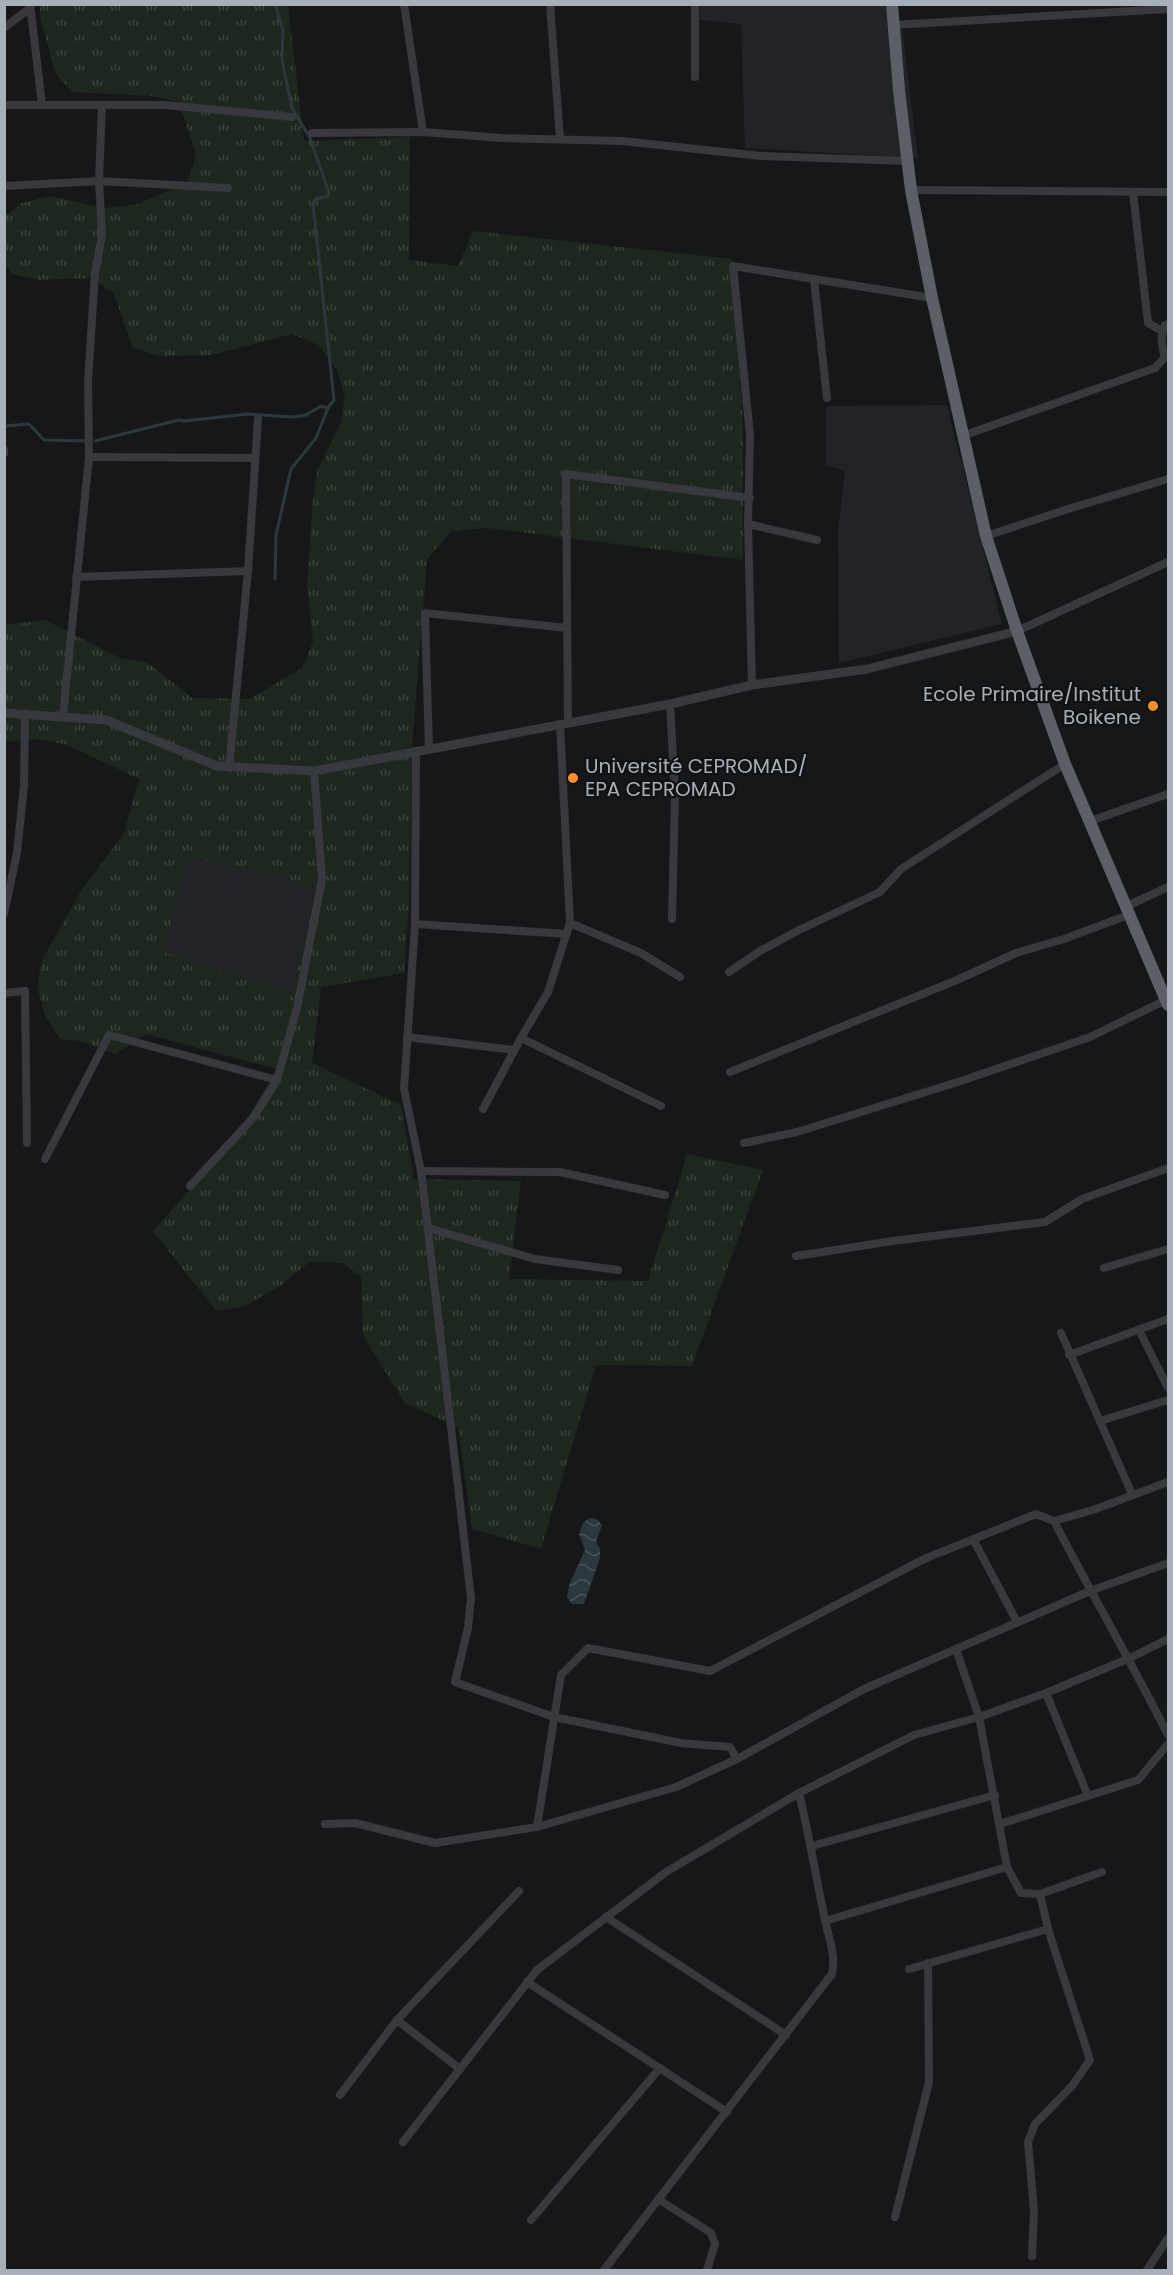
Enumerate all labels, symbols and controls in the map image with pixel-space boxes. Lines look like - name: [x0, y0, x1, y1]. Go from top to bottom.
- place label: Ecole Primaire/Institut Boikene: [923, 680, 1141, 731]
- marker: Ecole Primaire/Institut Boikene: [1146, 699, 1160, 713]
- place label: Université CEPROMAD/ EPA CEPROMAD: [585, 752, 807, 803]
- marker: Université CEPROMAD/ EPA CEPROMAD: [566, 771, 580, 785]

